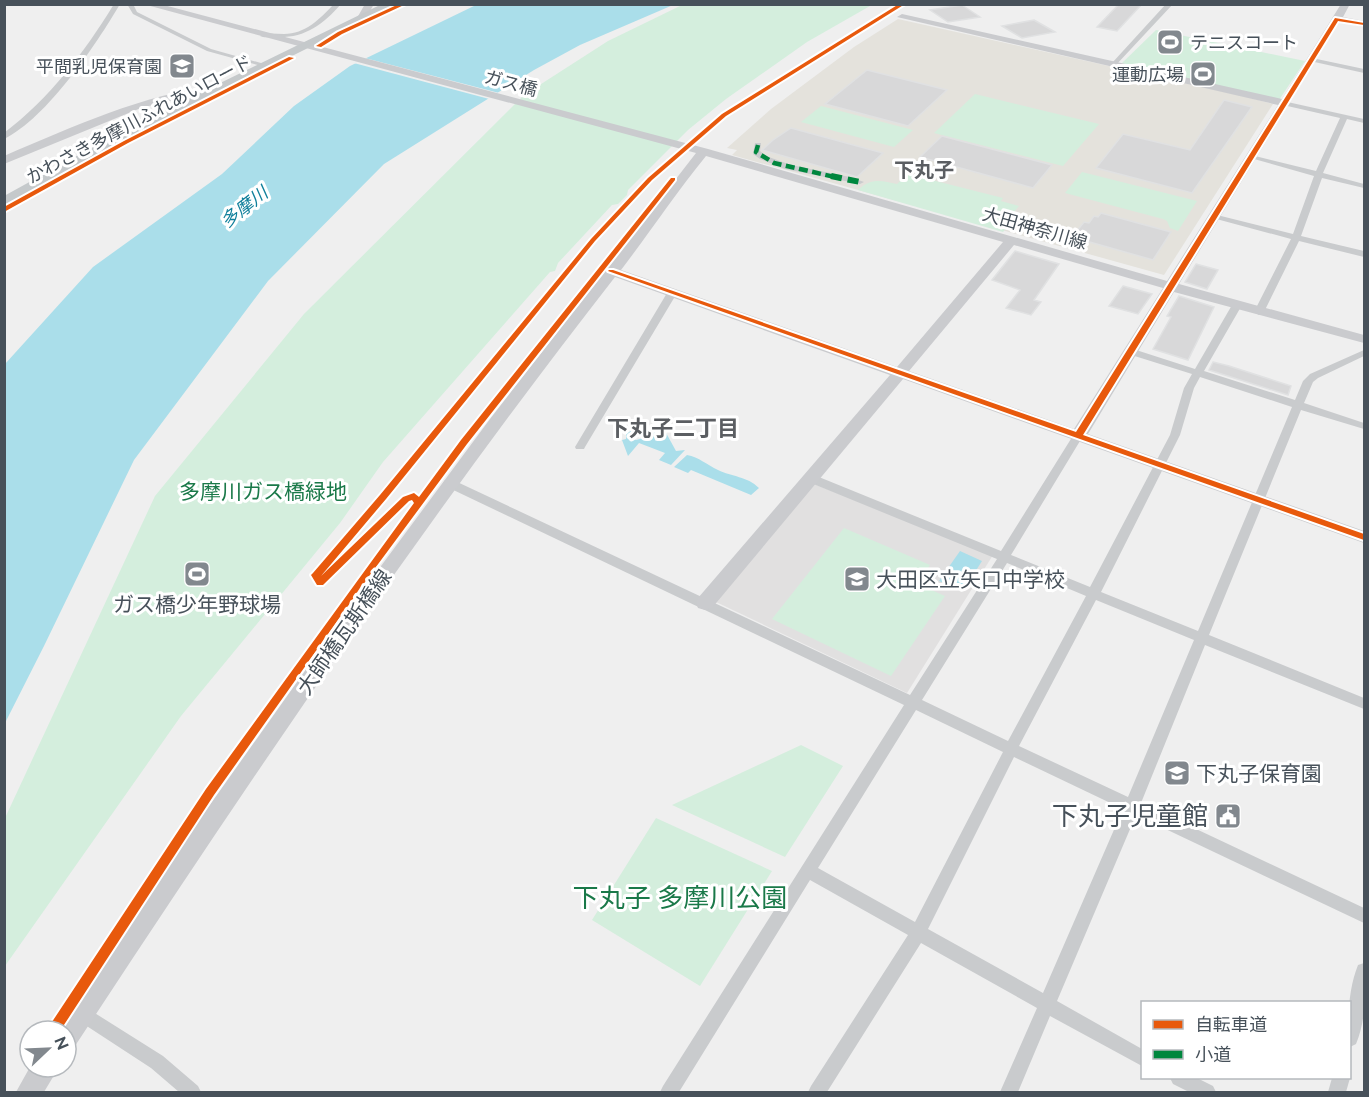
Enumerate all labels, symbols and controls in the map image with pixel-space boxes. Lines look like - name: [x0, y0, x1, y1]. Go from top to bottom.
- sports icon: テニスコート: [1155, 27, 1185, 57]
- place label: テニスコート: [1190, 32, 1298, 53]
- street label: かわさき多摩川ふれあいロード: [23, 51, 255, 187]
- school or university icon: 平間乳児保育園: [167, 51, 197, 81]
- place label: 平間乳児保育園: [36, 56, 162, 77]
- sports icon: 運動広場: [1188, 59, 1218, 89]
- place label: 運動広場: [1112, 64, 1184, 85]
- street label: ガス橋: [482, 66, 540, 100]
- district label: 下丸子: [894, 158, 954, 182]
- water label: 多摩川: [216, 181, 273, 232]
- street label: 大田神奈川線: [980, 203, 1090, 253]
- district label: 下丸子二丁目: [607, 415, 739, 441]
- park label: 多摩川ガス橋緑地: [179, 479, 347, 504]
- sports icon: ガス橋少年野球場: [182, 559, 212, 589]
- school or university icon: 大田区立矢口中学校: [842, 564, 872, 594]
- street label: 大師橋瓦斯橋線: [292, 565, 396, 699]
- place label: 大田区立矢口中学校: [876, 567, 1065, 592]
- place label: ガス橋少年野球場: [113, 592, 281, 617]
- school or university icon: 下丸子保育園: [1162, 758, 1192, 788]
- place label: 下丸子保育園: [1196, 761, 1322, 786]
- place label: 下丸子児童館: [1052, 801, 1208, 831]
- public building icon: 下丸子児童館: [1213, 801, 1243, 831]
- park label: 下丸子 多摩川公園: [573, 883, 787, 913]
- legend: [1141, 1001, 1351, 1079]
- text: 自転車道: [1195, 1014, 1267, 1035]
- north arrow: [18, 1019, 78, 1079]
- text: N: [50, 1034, 72, 1053]
- text: 小道: [1195, 1044, 1231, 1065]

